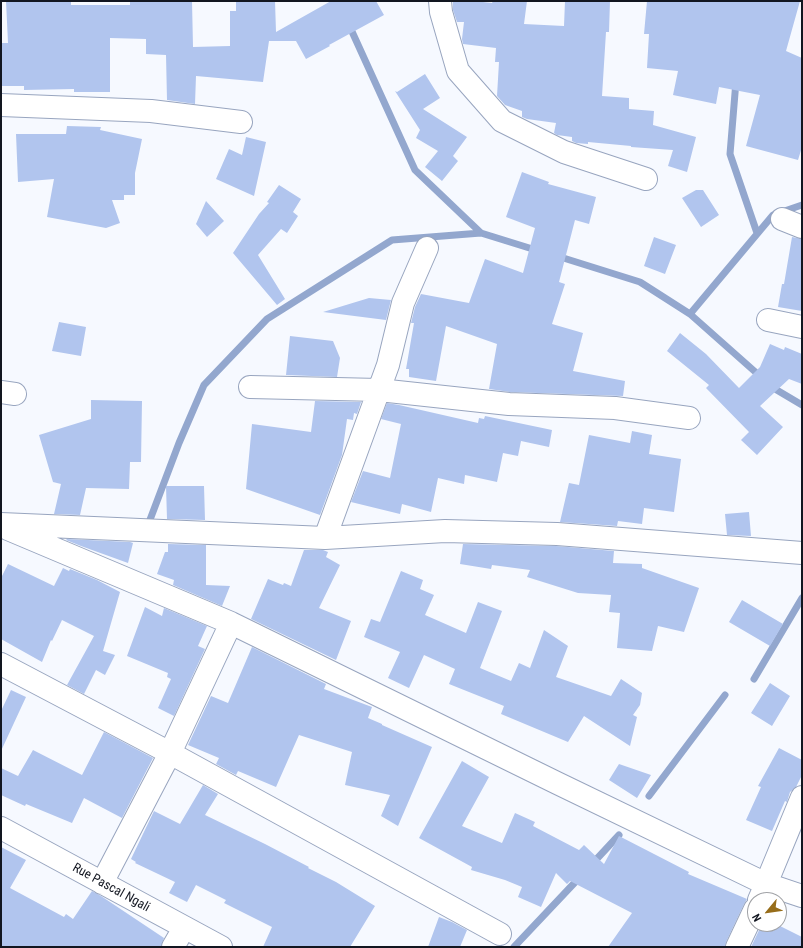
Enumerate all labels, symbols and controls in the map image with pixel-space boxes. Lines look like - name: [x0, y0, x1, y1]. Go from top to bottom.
- street label: Rue Pascal Ngali: [69, 860, 153, 916]
- north arrow: [747, 892, 787, 932]
- text: N: [750, 911, 764, 924]

